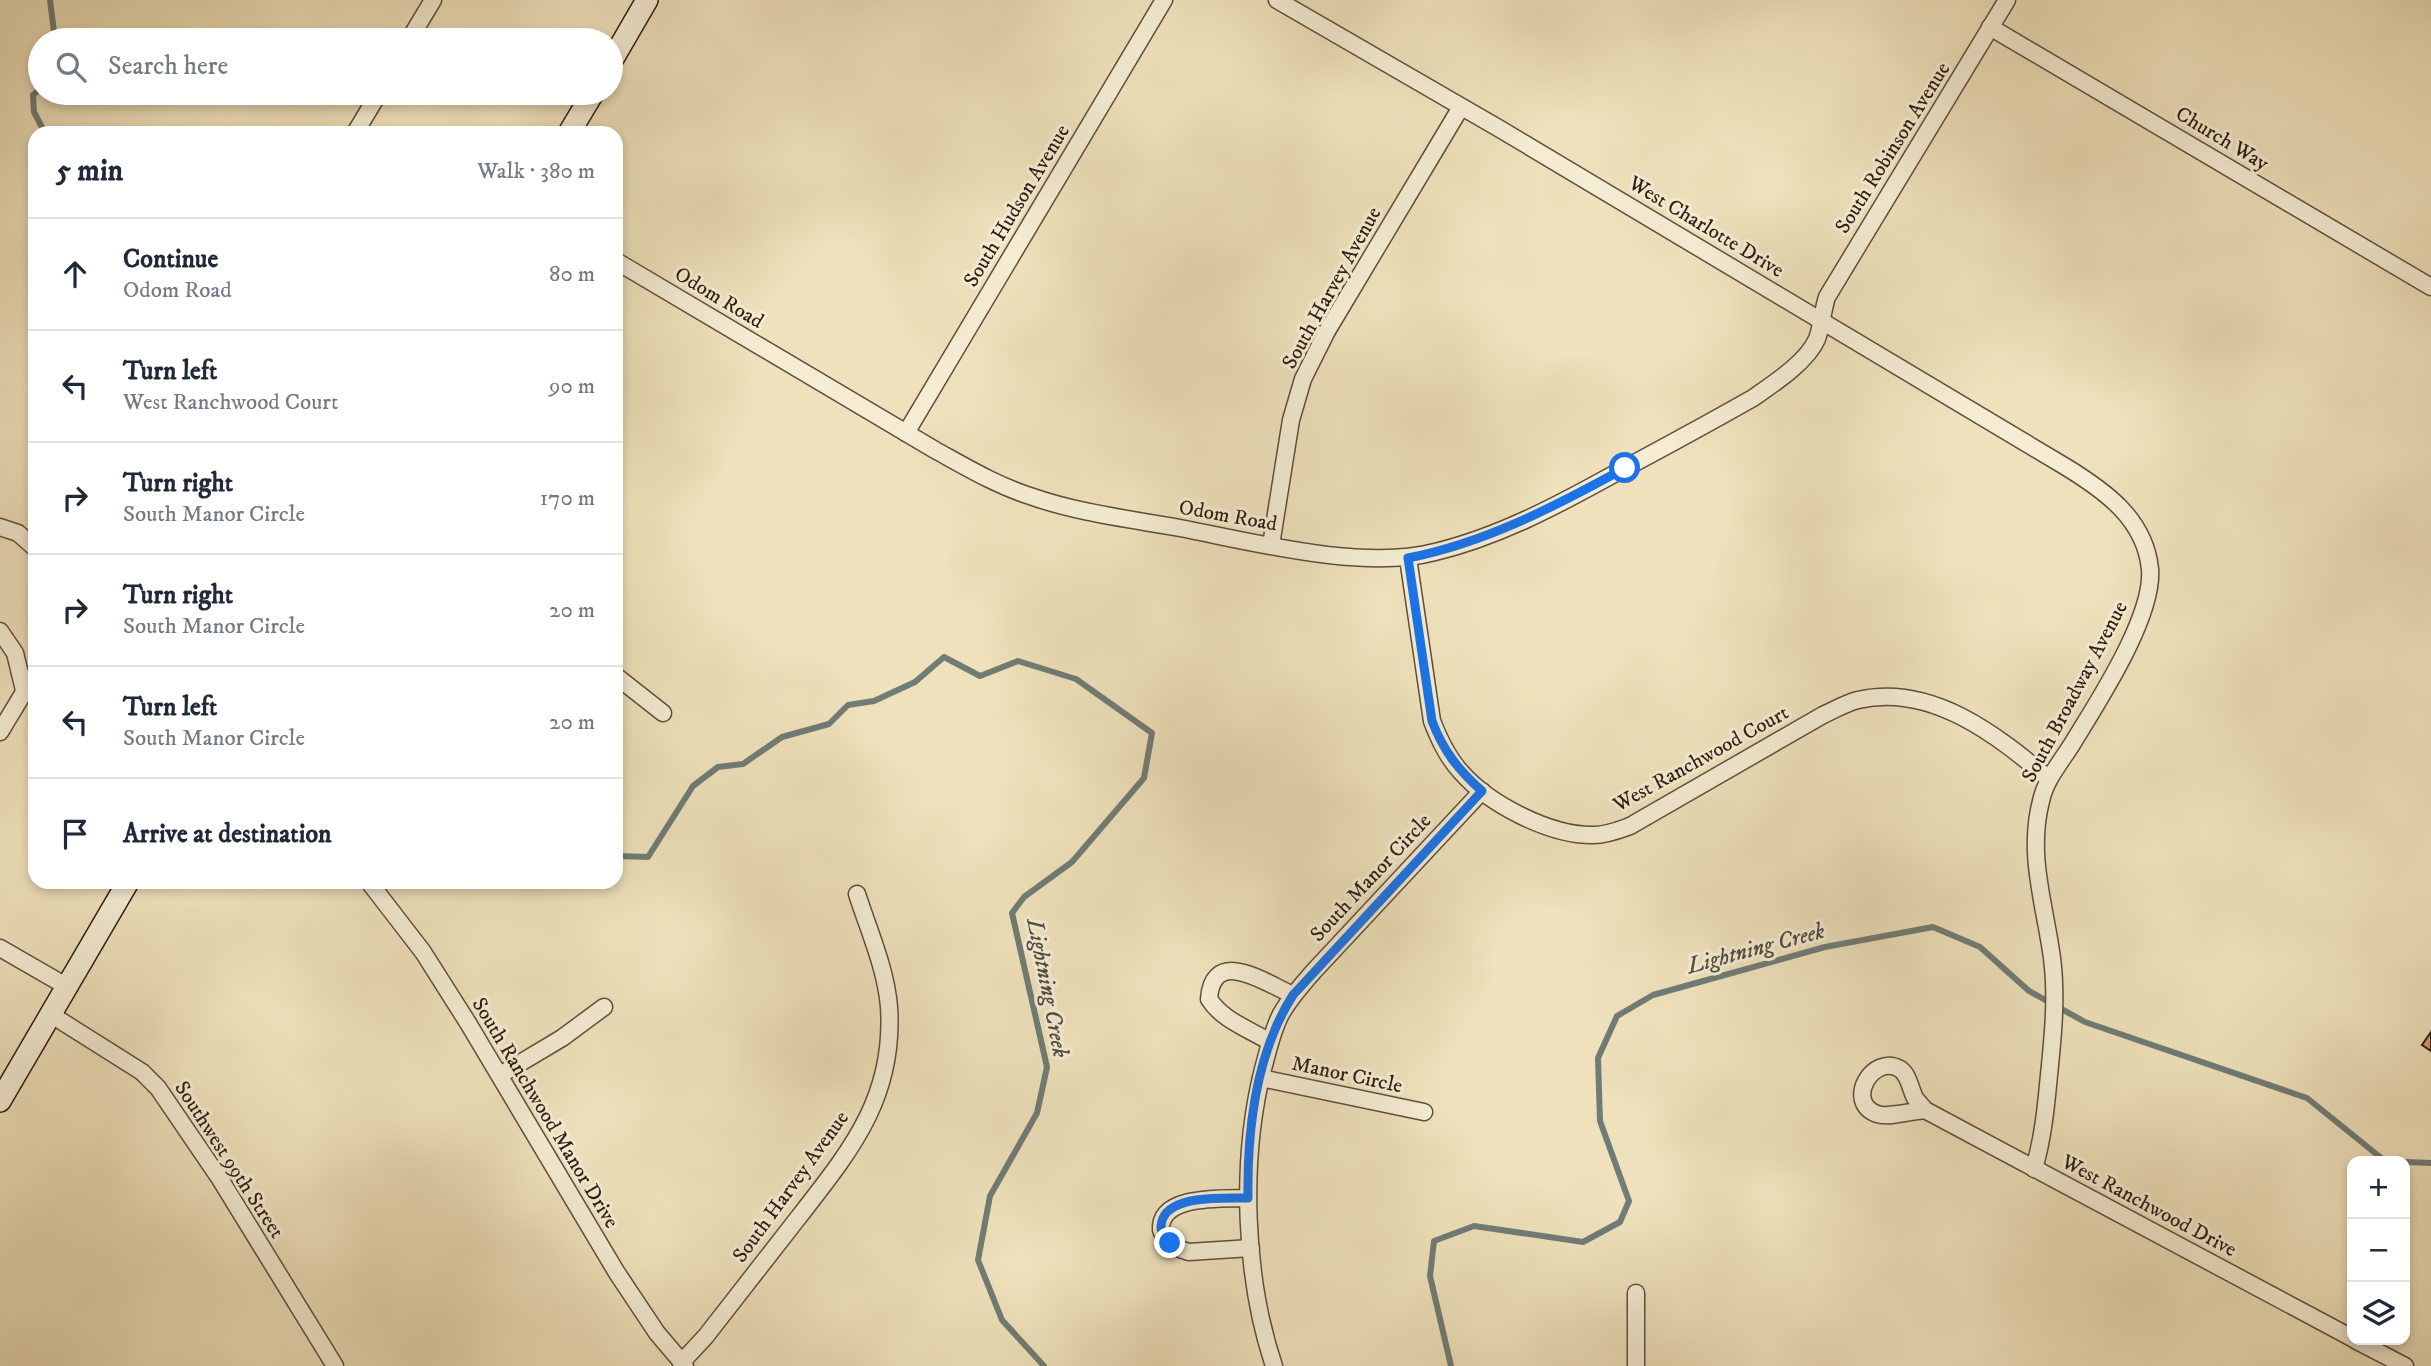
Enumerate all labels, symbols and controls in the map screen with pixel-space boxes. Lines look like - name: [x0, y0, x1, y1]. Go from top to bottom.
- search box: [28, 28, 623, 105]
- icon: search: [52, 48, 90, 86]
- text: Search here: [108, 50, 228, 83]
- street label: South Robinson Avenue: [1830, 57, 1956, 238]
- street label: Church Way: [2171, 101, 2274, 177]
- street label: South Hudson Avenue: [958, 120, 1076, 292]
- text: 5 min: [56, 153, 123, 190]
- text: Walk · 380 m: [477, 157, 595, 186]
- street label: West Charlotte Drive: [1623, 170, 1789, 284]
- street label: South Harvey Avenue: [1277, 202, 1387, 374]
- text: Continue: [123, 243, 218, 276]
- icon: ahead: [56, 255, 94, 293]
- text: 80 m: [549, 260, 595, 289]
- street label: Odom Road: [670, 261, 769, 335]
- text: Odom Road: [123, 276, 232, 305]
- text: Turn left: [123, 355, 217, 388]
- icon: left: [56, 367, 94, 405]
- text: 90 m: [549, 372, 595, 401]
- text: West Ranchwood Court: [123, 388, 338, 417]
- route start: [1609, 452, 1640, 483]
- text: Turn right: [123, 467, 233, 500]
- icon: right: [56, 479, 94, 517]
- text: 170 m: [540, 484, 595, 513]
- street label: Odom Road: [1177, 495, 1280, 538]
- text: South Manor Circle: [123, 500, 305, 529]
- text: Turn right: [123, 579, 233, 612]
- icon: right: [56, 591, 94, 629]
- text: 20 m: [549, 596, 595, 625]
- street label: South Broadway Avenue: [2016, 597, 2134, 787]
- text: South Manor Circle: [123, 612, 305, 641]
- text: Turn left: [123, 691, 217, 724]
- street label: West Ranchwood Court: [1608, 700, 1793, 818]
- icon: left: [56, 703, 94, 741]
- text: 20 m: [549, 708, 595, 737]
- text: South Manor Circle: [123, 724, 305, 753]
- street label: South Manor Circle: [1305, 808, 1437, 948]
- icon: arrive: [56, 815, 94, 853]
- text: Arrive at destination: [123, 818, 332, 851]
- water label: Lightning Creek: [1019, 914, 1075, 1060]
- water label: Lightning Creek: [1682, 917, 1828, 982]
- street label: South Ranchwood Manor Drive: [466, 993, 624, 1233]
- street label: Manor Circle: [1289, 1051, 1405, 1099]
- street label: Southwest 99th Street: [168, 1077, 290, 1244]
- street label: South Harvey Avenue: [727, 1106, 855, 1268]
- street label: West Ranchwood Drive: [2056, 1148, 2241, 1263]
- map controls: [2347, 1156, 2410, 1345]
- button: +: [2347, 1156, 2410, 1219]
- button: −: [2347, 1219, 2410, 1282]
- route end: [1154, 1227, 1185, 1258]
- button: layers: [2347, 1282, 2410, 1345]

